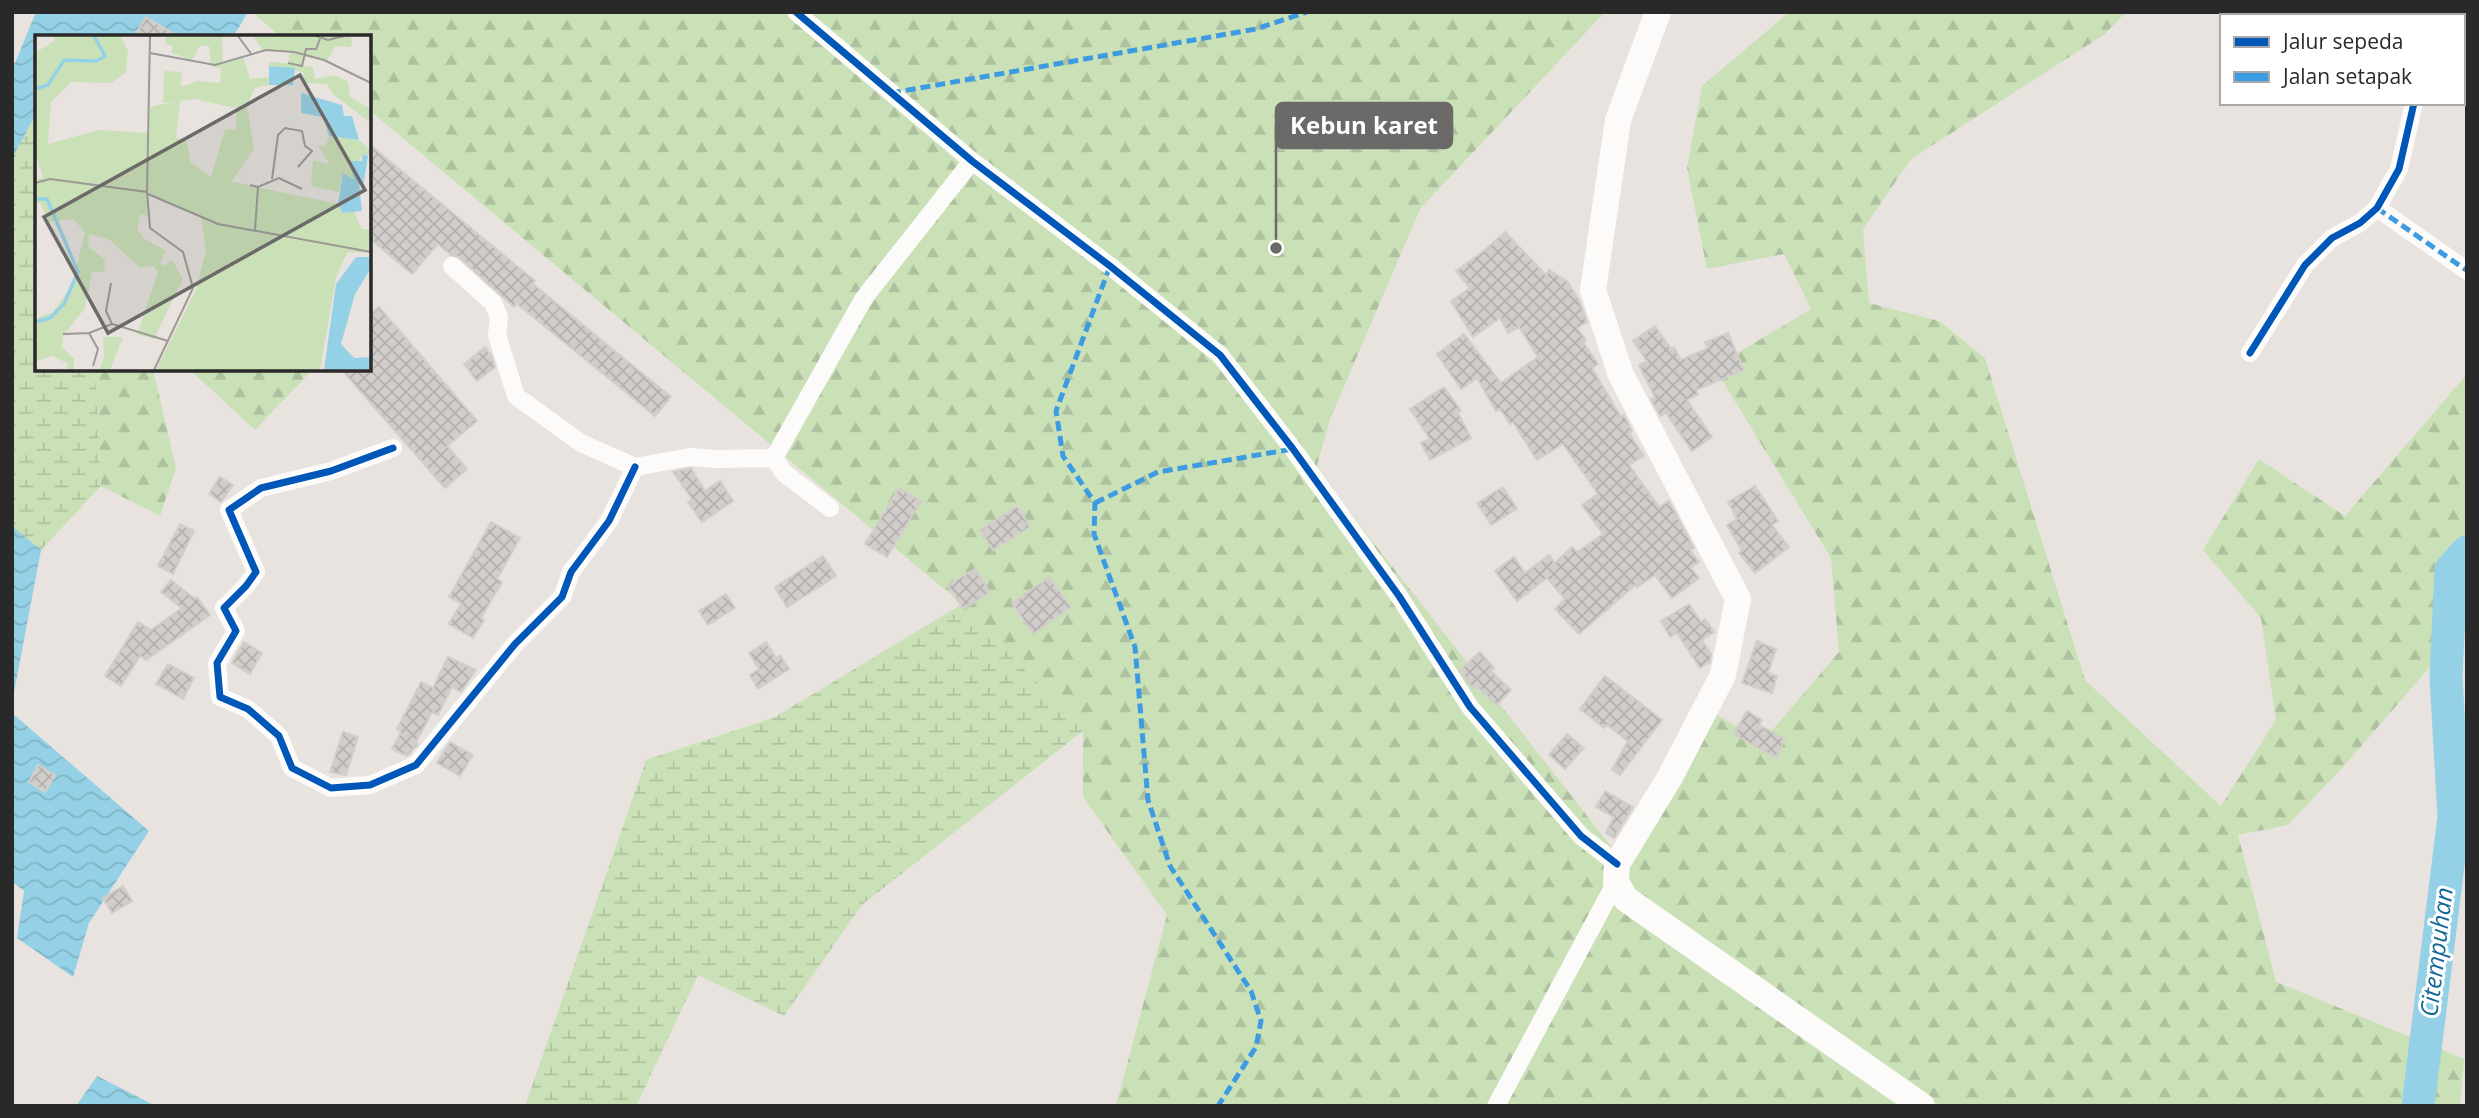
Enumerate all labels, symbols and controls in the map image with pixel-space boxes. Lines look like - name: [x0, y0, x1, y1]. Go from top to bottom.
- legend: [2220, 14, 2465, 105]
- text: Jalur sepeda: [2281, 27, 2403, 55]
- inset map: [35, 35, 371, 371]
- text: Jalan setapak: [2281, 62, 2412, 90]
- callout: Kebun karet: [1276, 103, 1452, 148]
- text: Kebun karet: [1290, 108, 1438, 141]
- water label: Citempuhan: [2411, 885, 2460, 1018]

